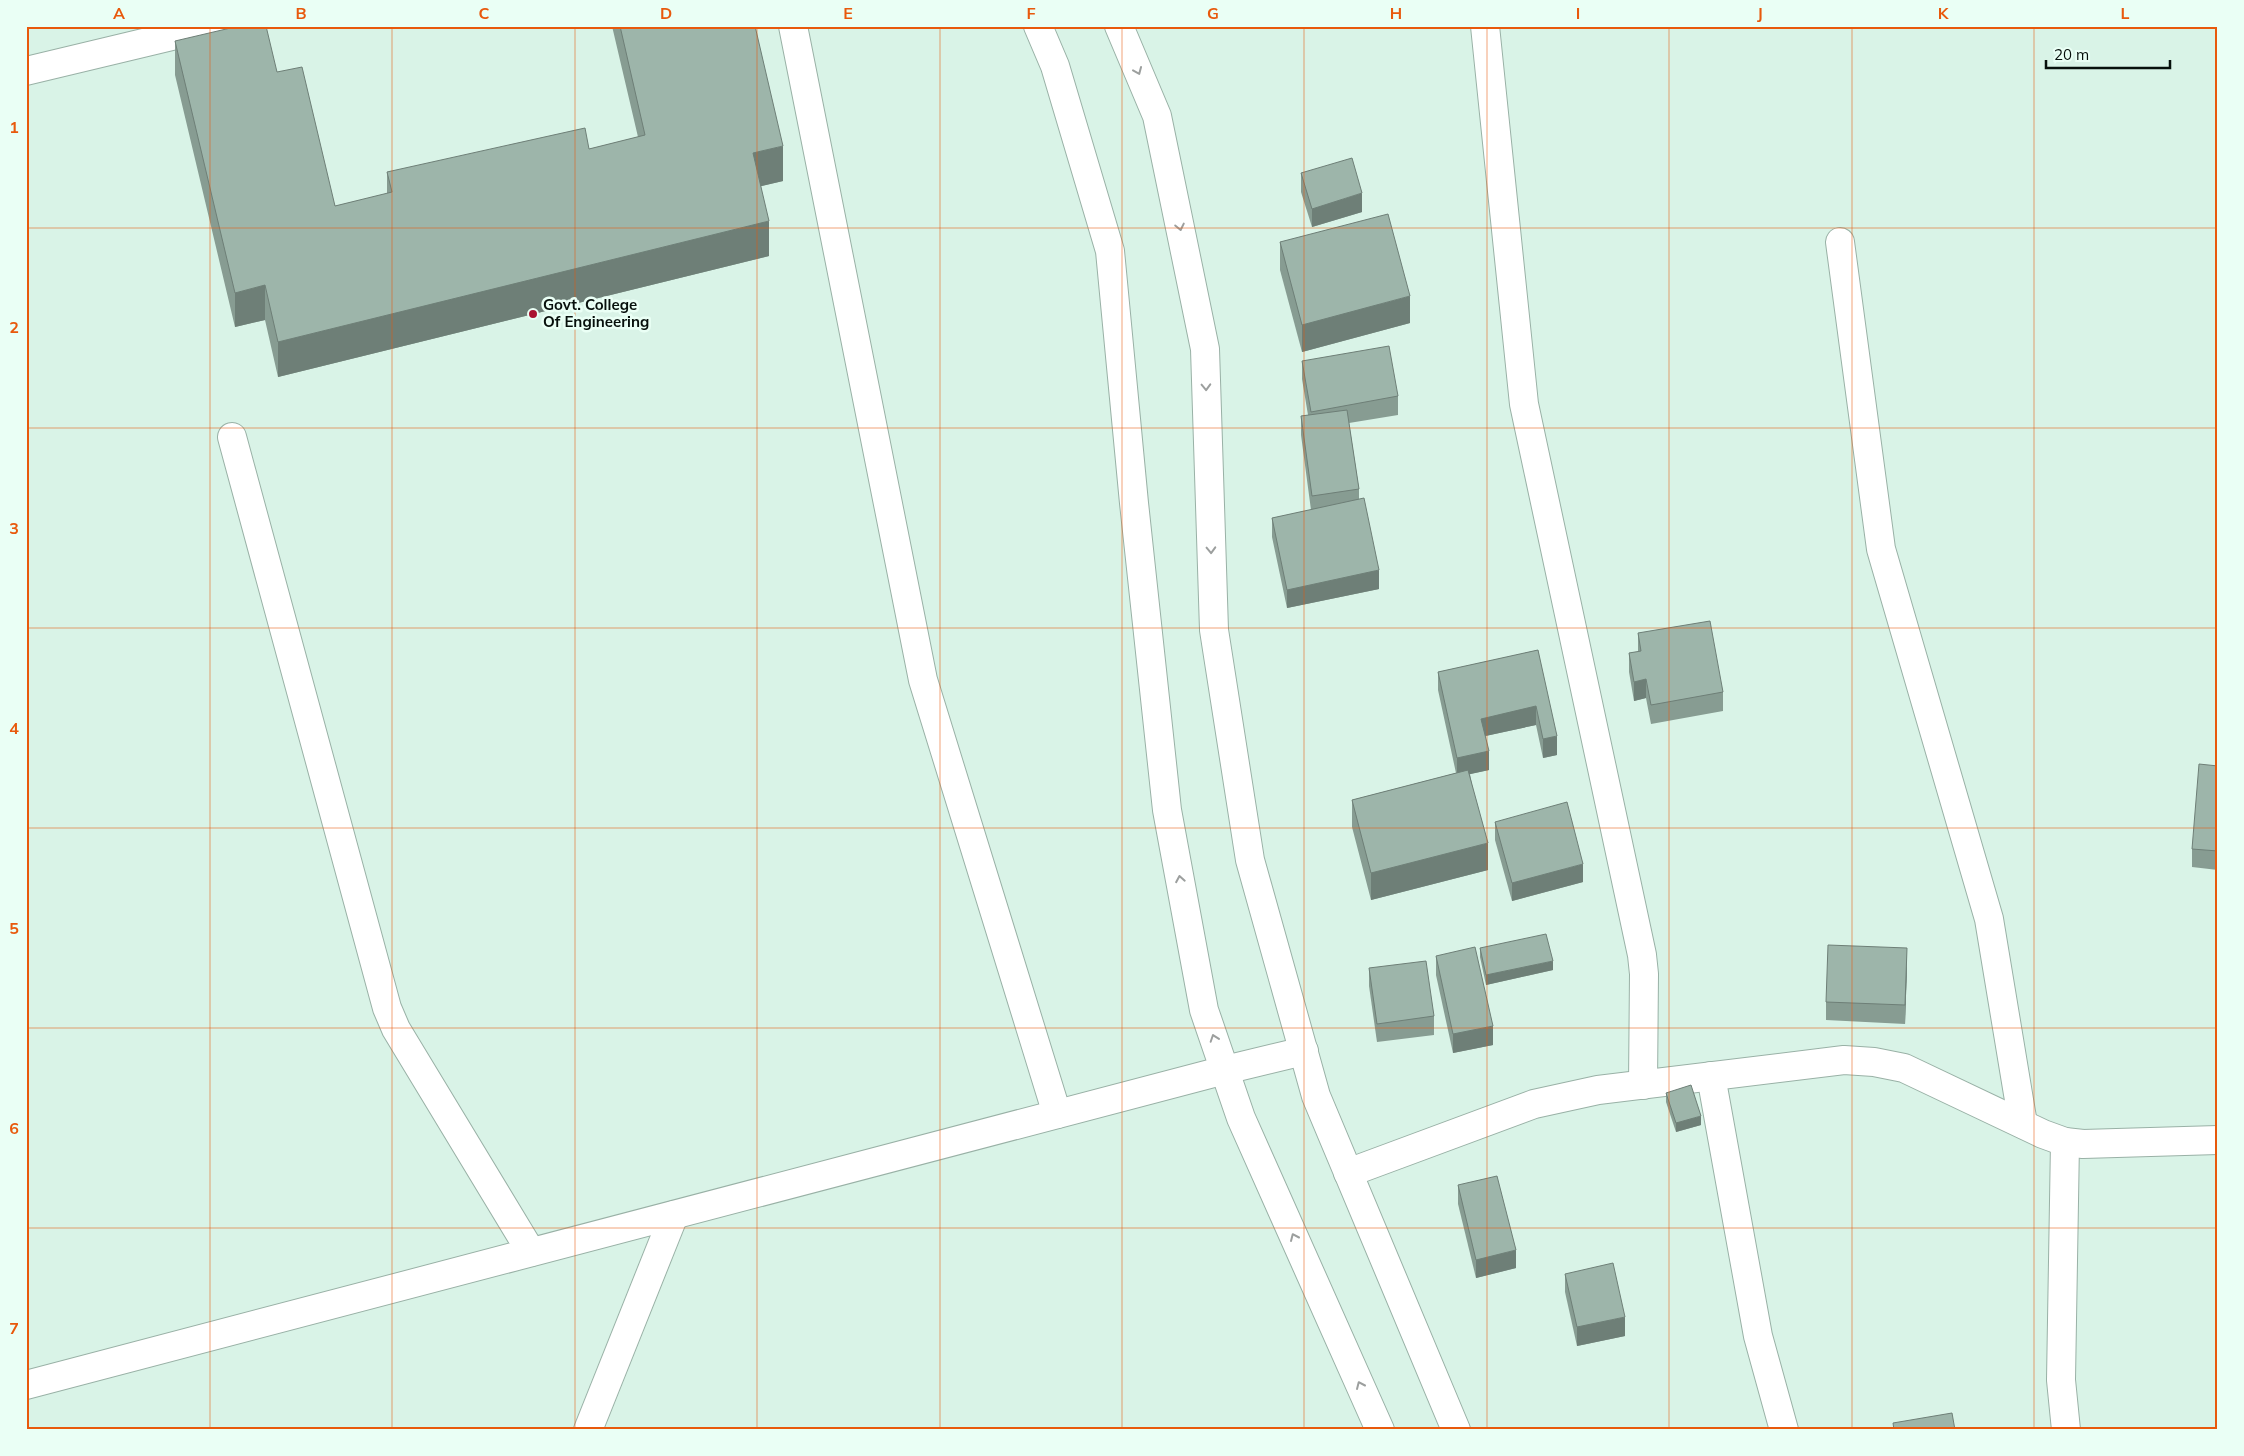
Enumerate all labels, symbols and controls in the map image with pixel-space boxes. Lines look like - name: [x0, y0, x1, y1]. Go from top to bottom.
- text: A: [113, 3, 125, 23]
- text: B: [295, 3, 307, 23]
- text: C: [479, 3, 490, 23]
- text: D: [660, 3, 672, 23]
- text: E: [843, 3, 853, 23]
- text: F: [1026, 3, 1036, 23]
- text: G: [1207, 3, 1219, 23]
- text: H: [1390, 3, 1402, 23]
- text: I: [1576, 3, 1580, 23]
- text: J: [1757, 3, 1763, 23]
- text: K: [1938, 3, 1950, 23]
- text: L: [2121, 3, 2130, 23]
- scale bar: [2046, 38, 2170, 70]
- text: 20 m: [2054, 45, 2089, 64]
- one-way arrow: [1131, 66, 1142, 75]
- text: 1: [9, 117, 19, 137]
- one-way arrow: [1174, 223, 1184, 232]
- place label: Govt. College Of Engineering: [543, 295, 649, 331]
- marker: Govt. College Of Engineering: [527, 308, 539, 320]
- text: 2: [9, 317, 19, 337]
- one-way arrow: [1201, 384, 1211, 392]
- text: 3: [9, 518, 19, 538]
- one-way arrow: [1206, 546, 1217, 554]
- text: 4: [9, 718, 19, 738]
- one-way arrow: [1175, 874, 1186, 883]
- text: 5: [9, 918, 19, 938]
- one-way arrow: [1210, 1034, 1220, 1042]
- text: 6: [9, 1118, 19, 1138]
- one-way arrow: [1290, 1233, 1301, 1242]
- text: 7: [9, 1318, 19, 1338]
- one-way arrow: [1356, 1381, 1367, 1390]

